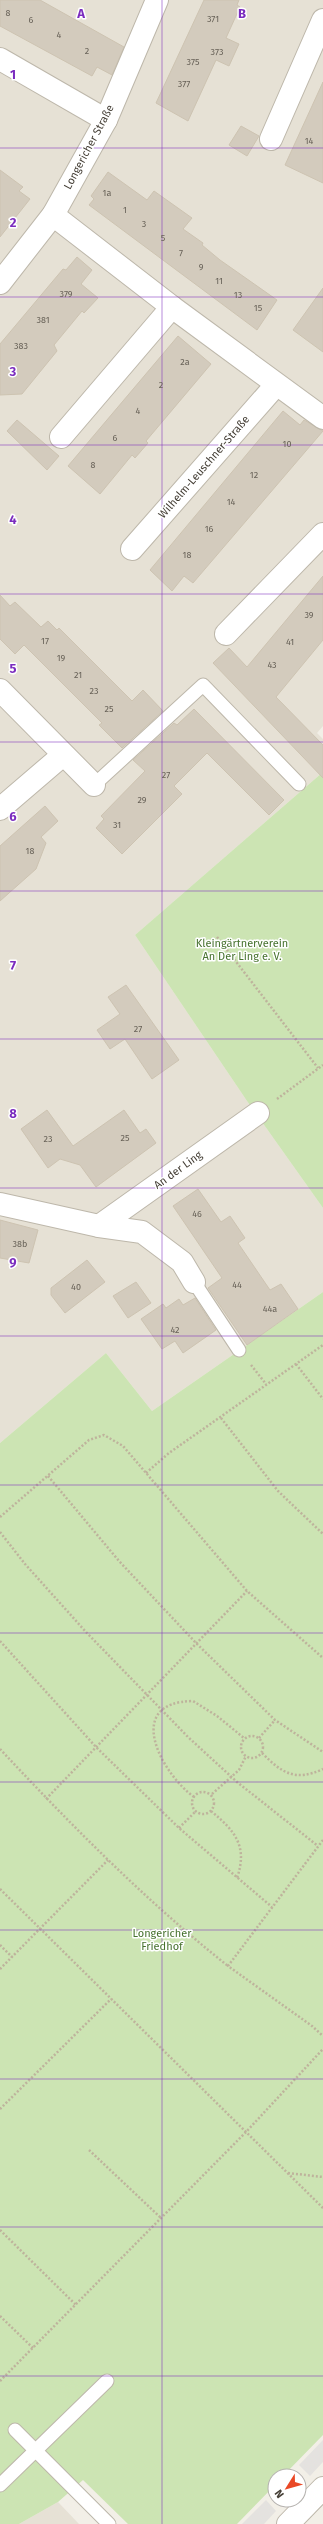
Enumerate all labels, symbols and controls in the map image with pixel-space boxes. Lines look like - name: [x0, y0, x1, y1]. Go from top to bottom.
- text: A: [76, 6, 85, 21]
- text: B: [238, 6, 246, 21]
- house number: 8: [6, 8, 11, 18]
- house number: 371: [207, 14, 219, 24]
- house number: 6: [29, 15, 34, 25]
- house number: 4: [57, 30, 62, 40]
- house number: 2: [85, 46, 89, 56]
- house number: 373: [211, 47, 223, 57]
- house number: 375: [187, 57, 200, 67]
- text: 1: [10, 67, 16, 82]
- house number: 377: [178, 79, 190, 89]
- street label: Longericher Straße: [61, 102, 117, 192]
- house number: 14: [305, 136, 314, 146]
- house number: 1a: [103, 188, 111, 198]
- house number: 1: [123, 205, 127, 215]
- text: 2: [10, 215, 17, 230]
- house number: 3: [142, 219, 146, 229]
- house number: 5: [161, 233, 166, 243]
- house number: 7: [179, 248, 183, 258]
- house number: 9: [199, 262, 204, 272]
- house number: 11: [215, 276, 223, 286]
- house number: 379: [59, 289, 73, 299]
- house number: 13: [234, 290, 242, 300]
- house number: 15: [254, 303, 263, 313]
- house number: 381: [36, 315, 50, 325]
- house number: 383: [14, 341, 28, 351]
- house number: 2a: [180, 357, 190, 367]
- text: 3: [9, 364, 17, 379]
- house number: 2: [159, 380, 163, 390]
- house number: 4: [136, 406, 141, 416]
- street label: Wilhelm-Leuschner-Straße: [156, 413, 252, 521]
- house number: 6: [113, 433, 118, 443]
- house number: 10: [283, 439, 291, 449]
- house number: 8: [91, 460, 96, 470]
- house number: 12: [250, 470, 258, 480]
- house number: 14: [227, 497, 236, 507]
- text: 4: [9, 512, 17, 527]
- house number: 16: [205, 524, 214, 534]
- house number: 18: [183, 550, 191, 560]
- house number: 39: [304, 610, 314, 620]
- house number: 17: [41, 636, 49, 646]
- house number: 41: [286, 637, 294, 647]
- house number: 19: [57, 653, 66, 663]
- house number: 43: [267, 660, 277, 670]
- text: 5: [10, 661, 17, 676]
- house number: 21: [74, 670, 82, 680]
- house number: 23: [90, 686, 98, 696]
- house number: 25: [105, 704, 114, 714]
- house number: 27: [162, 770, 170, 780]
- house number: 29: [137, 795, 147, 805]
- text: 6: [9, 809, 17, 824]
- house number: 31: [113, 820, 121, 830]
- house number: 18: [26, 846, 34, 856]
- park label: Kleingärtnerverein An Der Ling e. V.: [196, 937, 288, 963]
- text: 7: [10, 958, 16, 973]
- house number: 27: [134, 1024, 142, 1034]
- text: 8: [9, 1106, 17, 1121]
- house number: 25: [121, 1133, 130, 1143]
- house number: 23: [44, 1134, 52, 1144]
- street label: An der Ling: [151, 1148, 205, 1192]
- house number: 46: [192, 1209, 202, 1219]
- house number: 38b: [13, 1239, 27, 1249]
- text: 9: [9, 1255, 17, 1270]
- house number: 44: [232, 1280, 242, 1290]
- house number: 40: [71, 1282, 81, 1292]
- house number: 44a: [263, 1304, 277, 1314]
- house number: 42: [170, 1325, 180, 1335]
- park label: Longericher Friedhof: [133, 1927, 192, 1953]
- north arrow: [267, 2468, 307, 2508]
- text: N: [272, 2487, 287, 2501]

